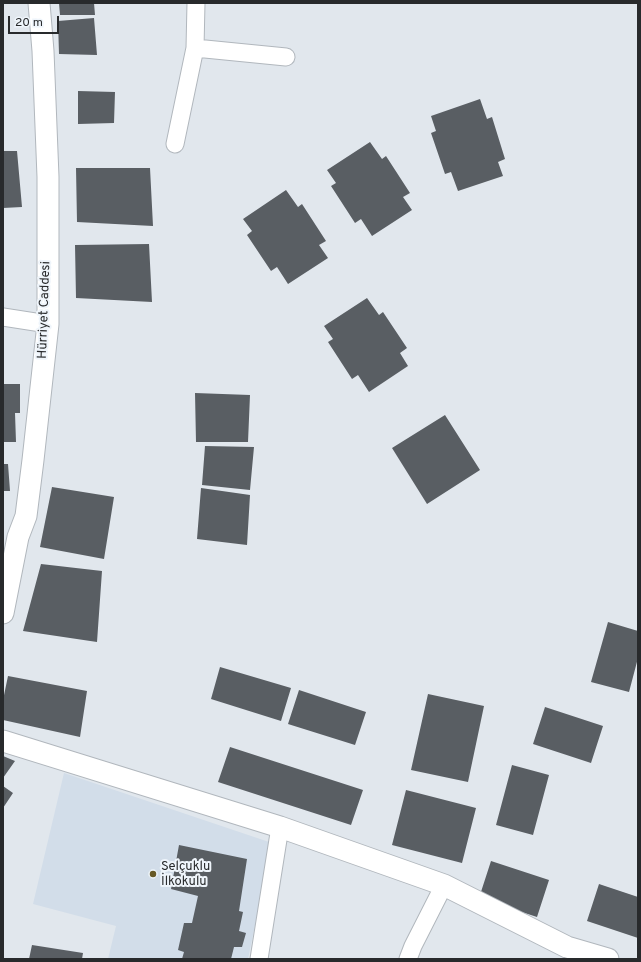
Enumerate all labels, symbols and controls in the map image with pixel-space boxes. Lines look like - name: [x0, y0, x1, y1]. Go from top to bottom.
- scale bar: [10, 8, 61, 34]
- text: 20 m: [15, 15, 43, 31]
- street label: Hürriyet Caddesi: [36, 261, 54, 359]
- place label: Selçuklu İlkokulu: [161, 859, 210, 890]
- marker: Selçuklu İlkokulu: [148, 869, 158, 879]

